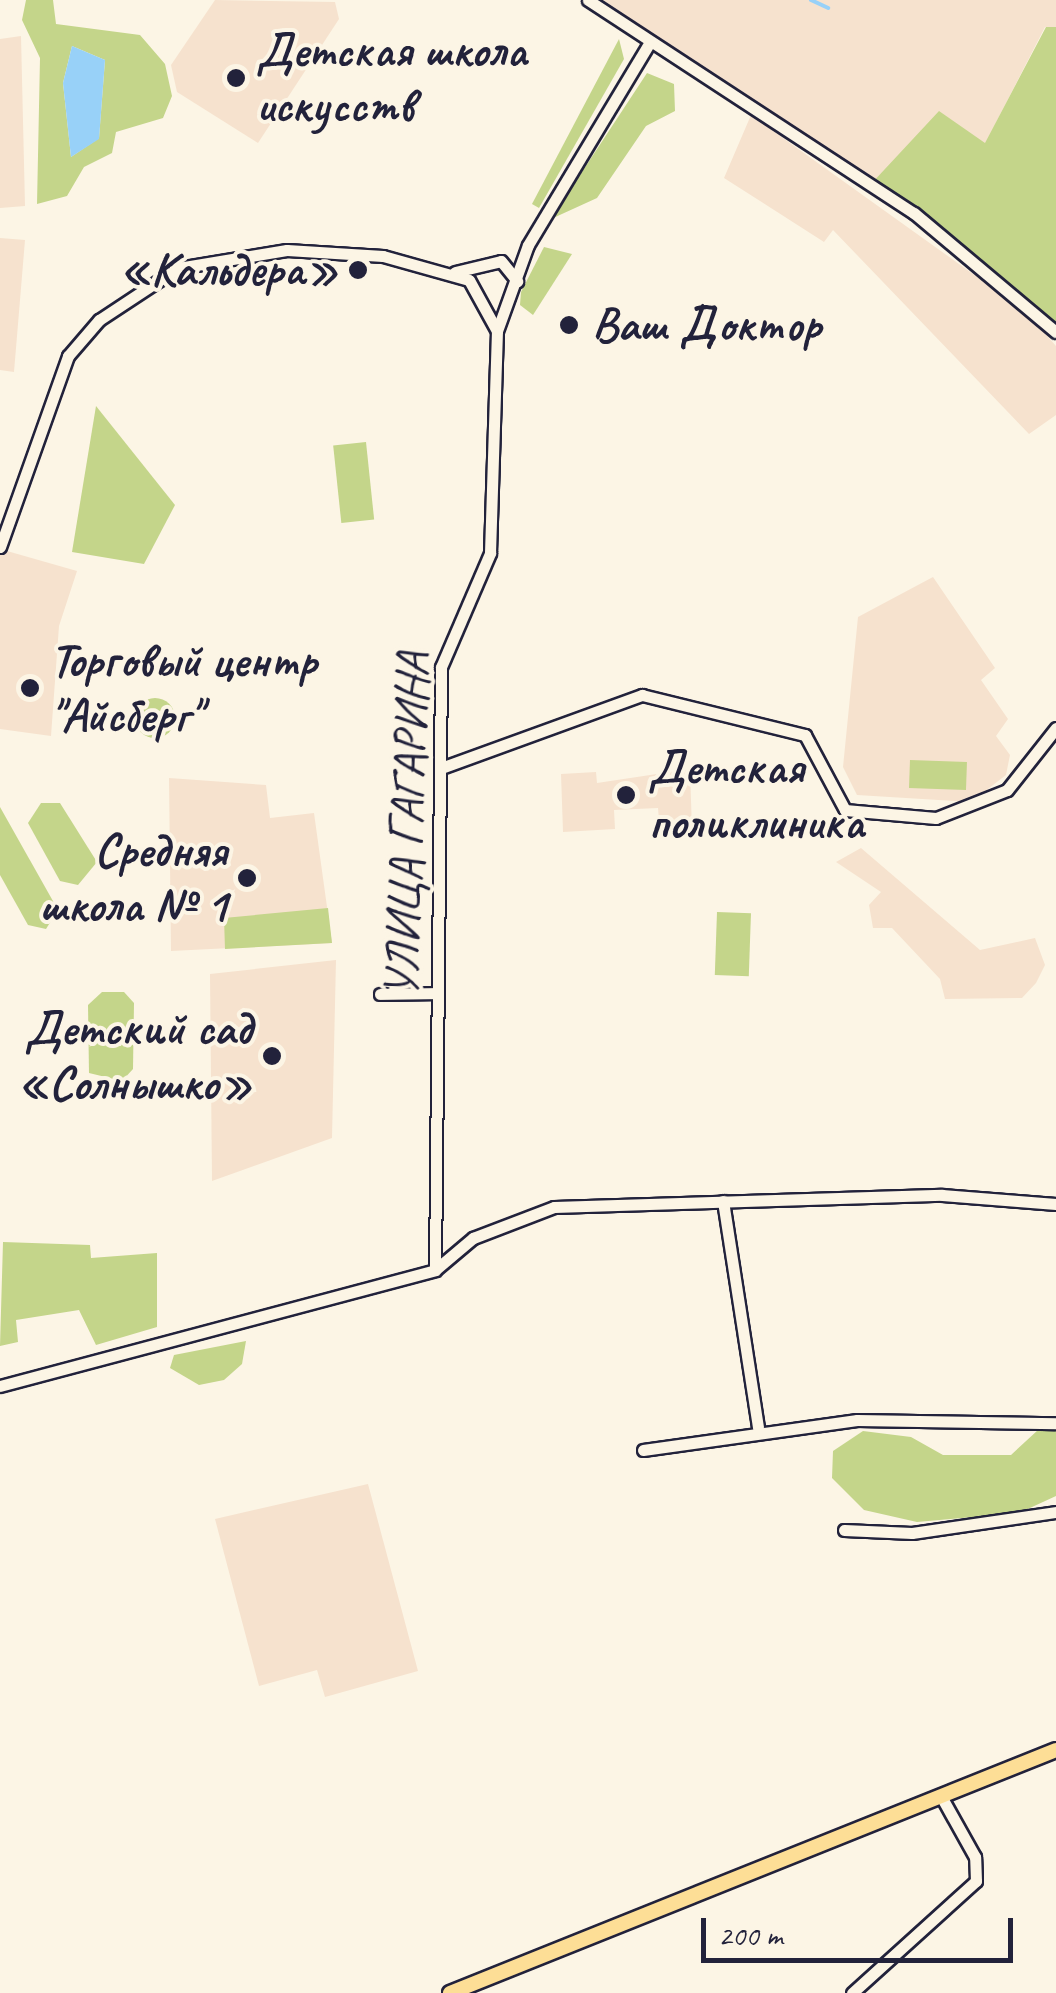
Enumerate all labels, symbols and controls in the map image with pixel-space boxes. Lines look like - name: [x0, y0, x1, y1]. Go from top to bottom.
- place label: Детская школа искусств: [256, 21, 527, 134]
- marker: Детская школа искусств: [225, 67, 247, 89]
- place label: «Кальдера»: [120, 241, 338, 299]
- marker: «Кальдера»: [347, 259, 369, 281]
- place label: Ваш Доктор: [592, 296, 819, 354]
- marker: Ваш Доктор: [556, 312, 582, 338]
- place label: Торговый центр "Айсберг": [50, 631, 316, 744]
- street label: УЛИЦА ГАГАРИНА: [372, 651, 442, 999]
- marker: Торговый центр "Айсберг": [19, 677, 41, 699]
- place label: Детская поликлиника: [648, 738, 864, 851]
- marker: Детская поликлиника: [613, 782, 639, 808]
- place label: Средняя школа № 1: [39, 821, 227, 934]
- marker: Средняя школа № 1: [236, 867, 258, 889]
- place label: Детский сад «Солнышко»: [18, 999, 252, 1112]
- marker: Детский сад «Солнышко»: [261, 1045, 283, 1067]
- scale bar: [706, 1898, 1018, 1960]
- text: 200 m: [718, 1916, 783, 1954]

